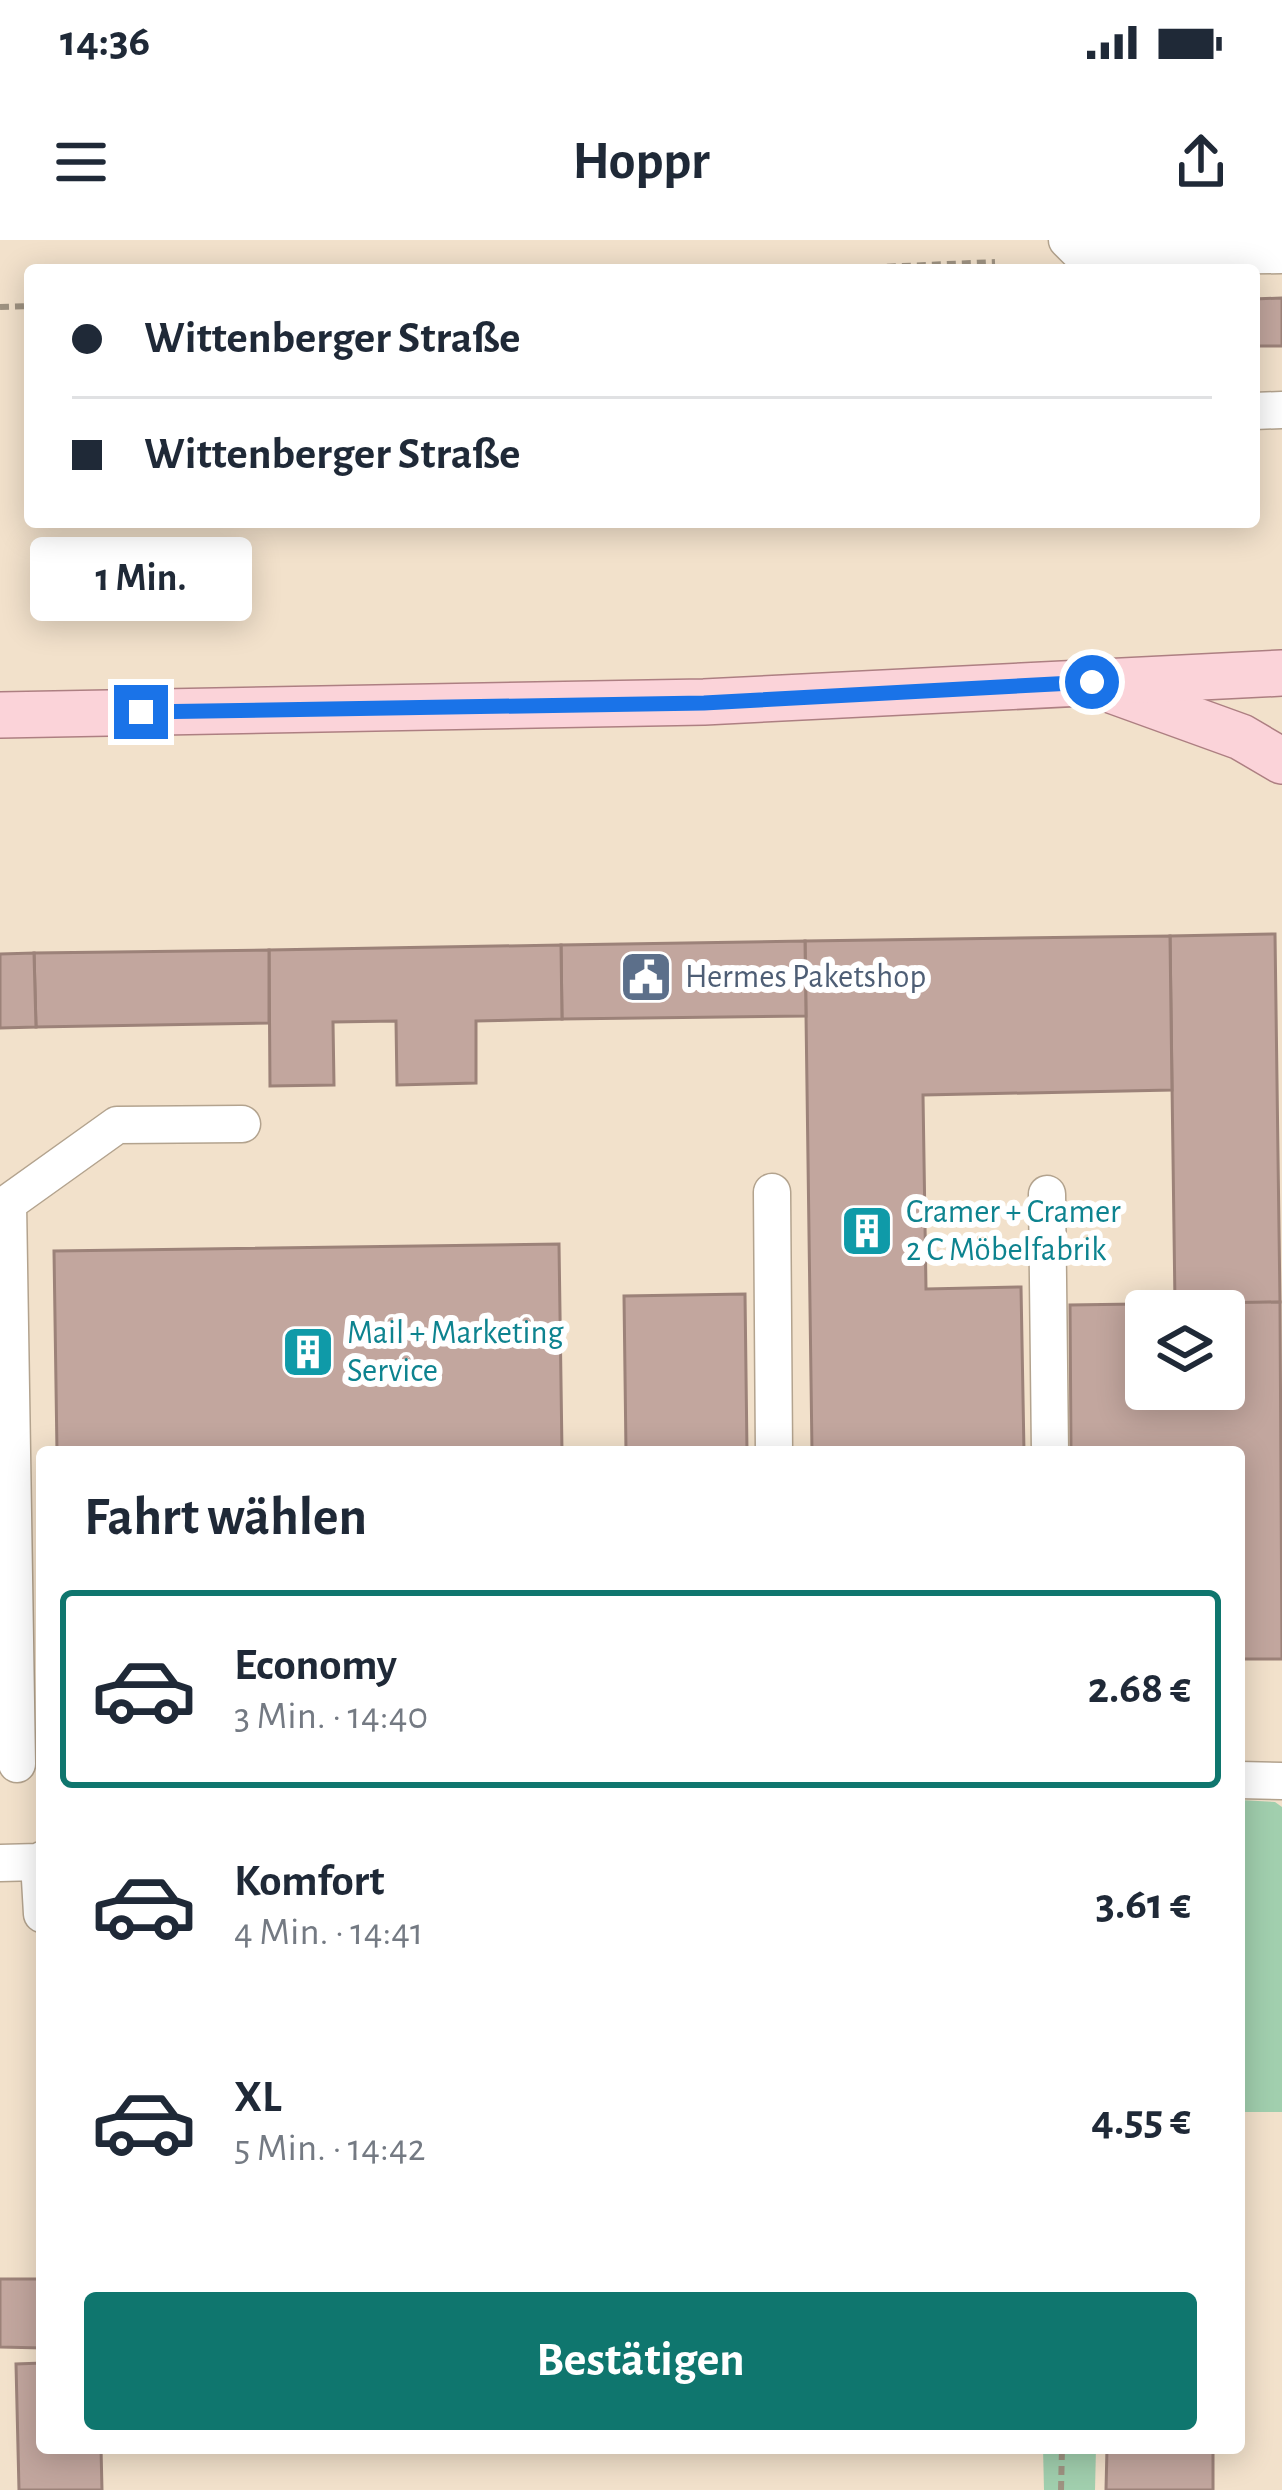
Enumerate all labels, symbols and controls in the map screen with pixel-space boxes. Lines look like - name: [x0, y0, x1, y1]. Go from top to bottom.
- text: 14:36: [60, 19, 150, 64]
- icon: menu: [48, 129, 114, 195]
- icon: share: [1168, 129, 1234, 195]
- text: Hoppr: [572, 135, 710, 189]
- text: Wittenberger Straße: [144, 316, 520, 361]
- text: Wittenberger Straße: [144, 432, 520, 477]
- callout: 1 Min.: [30, 538, 252, 622]
- text: 1 Min.: [96, 559, 186, 598]
- route start: [1065, 655, 1119, 709]
- route end: [114, 685, 168, 739]
- public building icon: Hermes Paketshop: [618, 949, 674, 1005]
- place label: Hermes Paketshop: [685, 961, 926, 994]
- place label: Cramer + Cramer 2 C Möbelfabrik: [906, 1196, 1121, 1267]
- building icon: Cramer + Cramer 2 C Möbelfabrik: [839, 1203, 895, 1259]
- map controls: [1125, 1290, 1245, 1410]
- button: layers: [1125, 1290, 1245, 1410]
- place label: Mail + Marketing Service: [347, 1317, 563, 1388]
- building icon: Mail + Marketing Service: [280, 1324, 336, 1380]
- text: Fahrt wählen: [84, 1491, 367, 1545]
- icon: car: [90, 1635, 198, 1743]
- text: Economy: [234, 1643, 397, 1688]
- text: 2.68 €: [1088, 1666, 1191, 1711]
- text: 3 Min. · 14:40: [234, 1697, 428, 1736]
- icon: car: [90, 1851, 198, 1959]
- text: Komfort: [234, 1859, 384, 1904]
- text: 3.61 €: [1096, 1882, 1191, 1927]
- text: 4 Min. · 14:41: [234, 1913, 424, 1952]
- icon: car: [90, 2067, 198, 2175]
- text: XL: [234, 2075, 282, 2120]
- text: 4.55 €: [1091, 2098, 1191, 2143]
- text: 5 Min. · 14:42: [234, 2129, 425, 2168]
- button: Bestätigen: [84, 2292, 1197, 2430]

